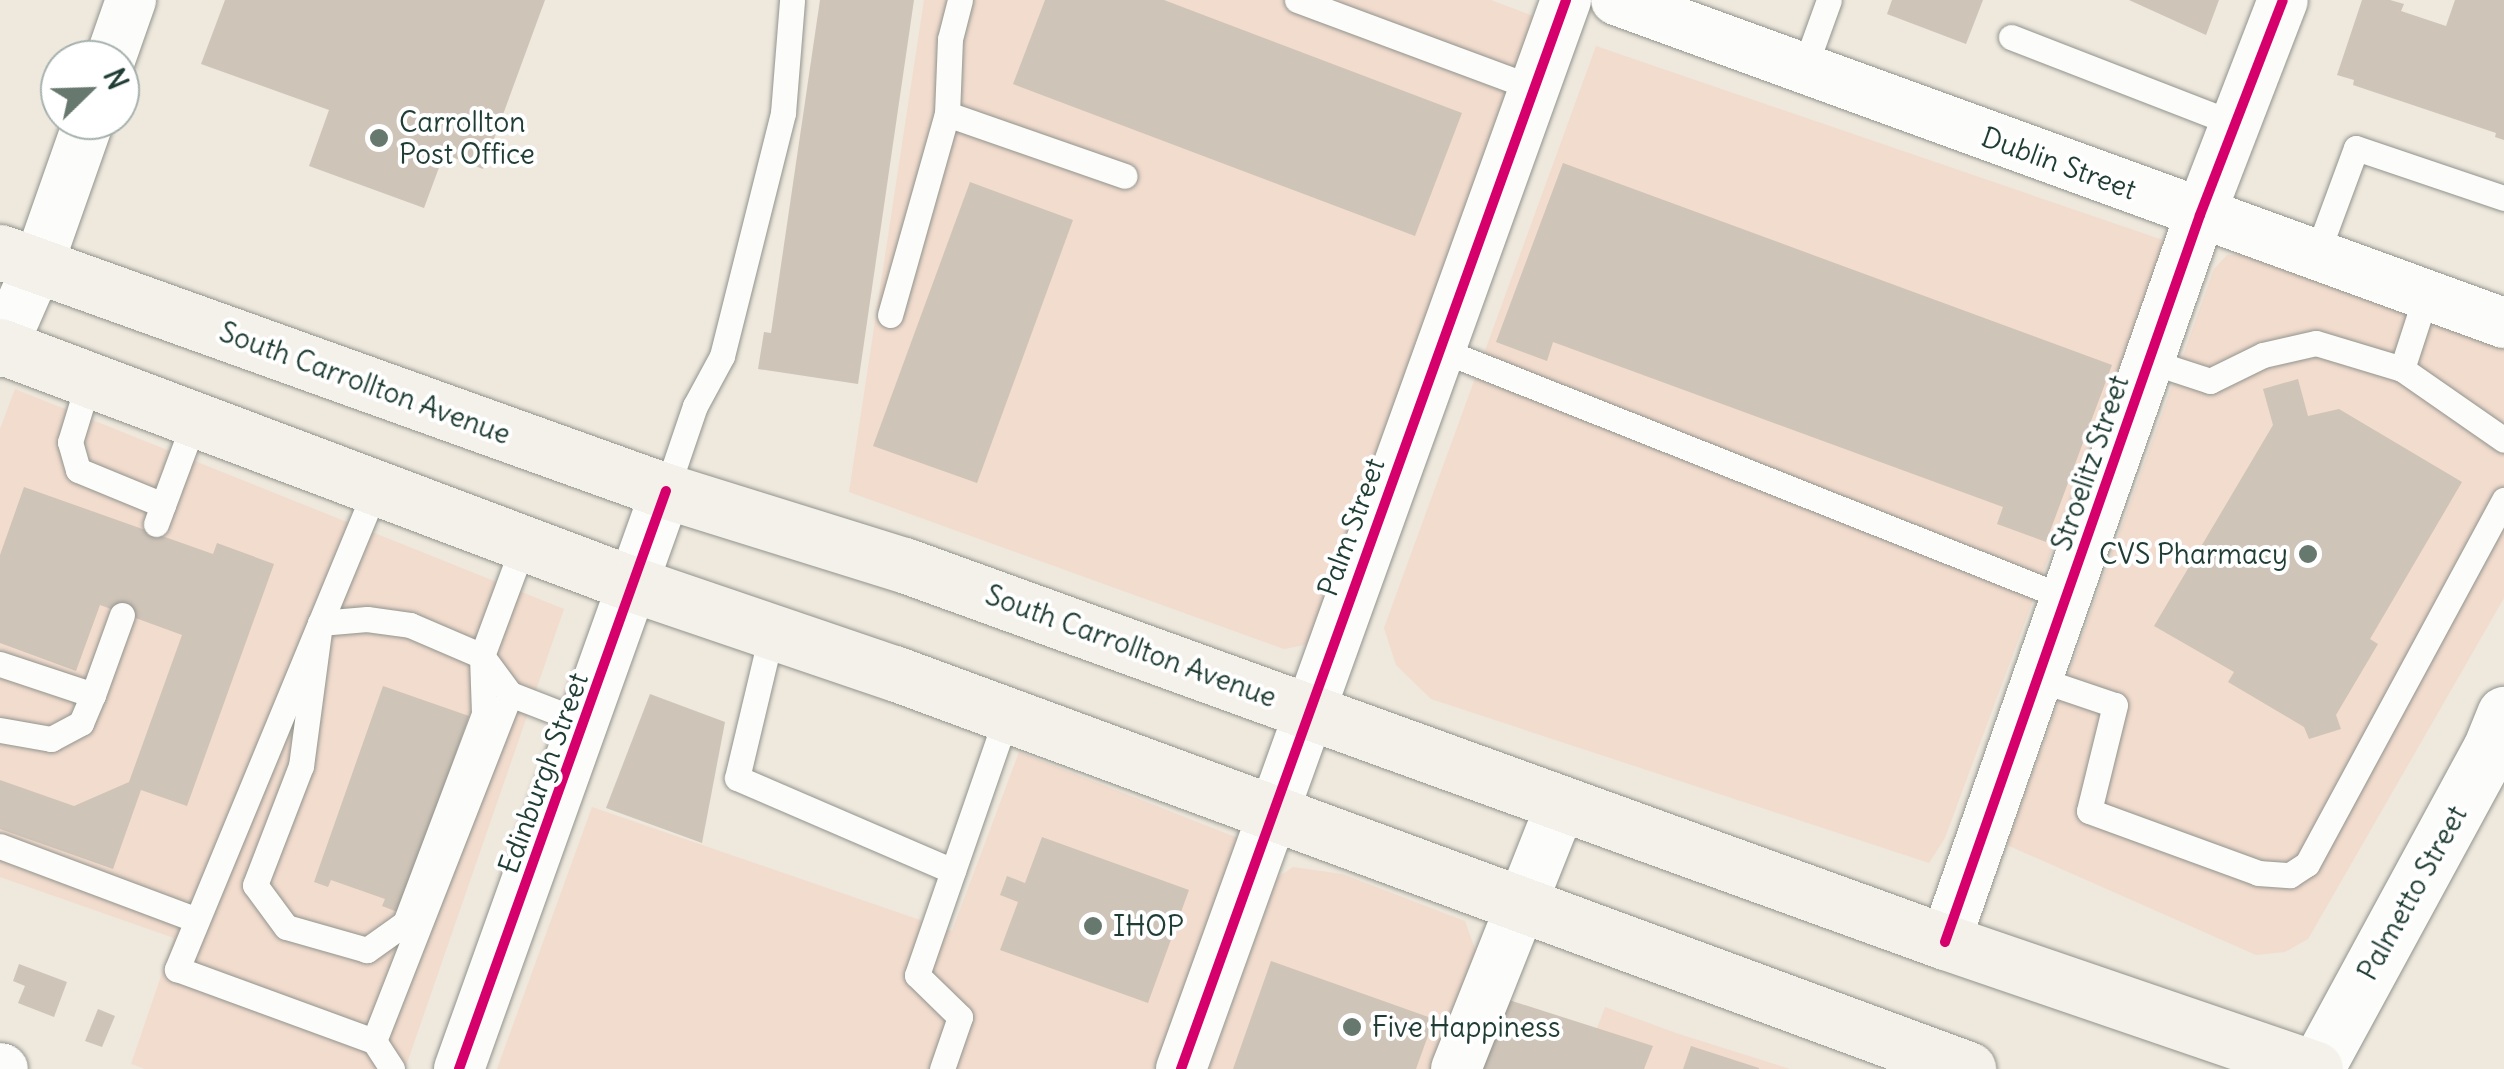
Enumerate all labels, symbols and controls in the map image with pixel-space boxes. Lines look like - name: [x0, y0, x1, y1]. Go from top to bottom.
- north arrow: [40, 40, 140, 140]
- text: N: [95, 63, 136, 95]
- place label: Carrollton Post Office: [399, 105, 535, 171]
- street label: Dublin Street: [1977, 120, 2141, 206]
- marker: Carrollton Post Office: [368, 127, 390, 149]
- street label: South Carrollton Avenue: [215, 315, 515, 451]
- street label: Stroelitz Street: [2044, 371, 2136, 555]
- street label: Palm Street: [1311, 453, 1391, 601]
- place label: CVS Pharmacy: [2099, 537, 2288, 571]
- marker: CVS Pharmacy: [2297, 543, 2319, 565]
- street label: South Carrollton Avenue: [981, 578, 1281, 714]
- street label: Edinburgh Street: [491, 668, 595, 878]
- street label: Palmetto Street: [2350, 800, 2474, 986]
- place label: IHOP: [1113, 909, 1184, 943]
- marker: IHOP: [1082, 915, 1104, 937]
- place label: Five Happiness: [1372, 1010, 1561, 1044]
- marker: Five Happiness: [1341, 1016, 1363, 1038]

